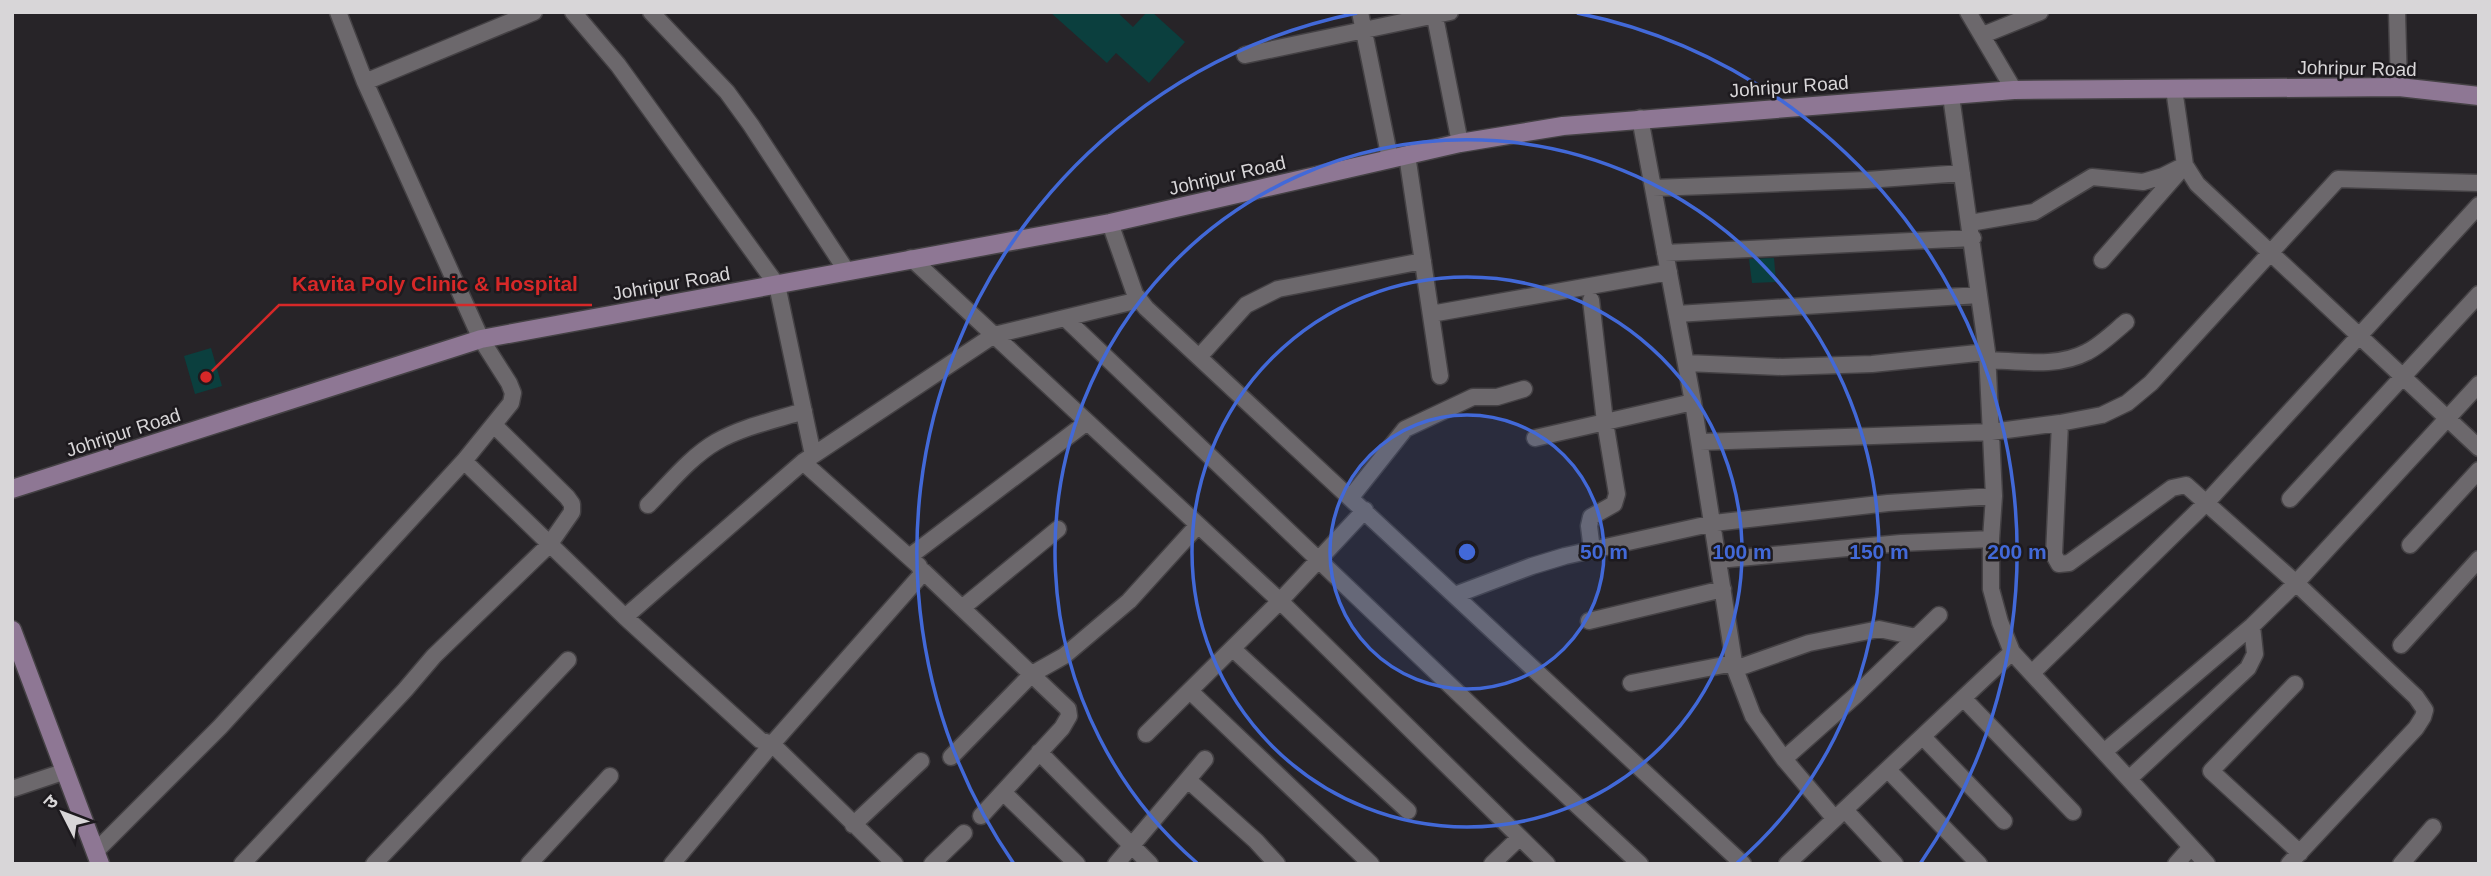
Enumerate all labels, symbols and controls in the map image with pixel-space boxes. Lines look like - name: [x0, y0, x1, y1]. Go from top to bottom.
- street label: Johripur Road: [2297, 57, 2417, 80]
- street label: Johripur Road: [1729, 72, 1849, 101]
- street label: Johripur Road: [1167, 152, 1288, 199]
- callout: Kavita Poly Clinic & Hospital: [279, 263, 592, 305]
- street label: Johripur Road: [610, 263, 732, 304]
- text: Kavita Poly Clinic & Hospital: [292, 272, 578, 295]
- street label: Johripur Road: [63, 404, 183, 461]
- centre of rings: [1455, 540, 1479, 564]
- text: 50 m: [1580, 540, 1628, 563]
- text: 100 m: [1712, 540, 1772, 563]
- text: 150 m: [1849, 540, 1909, 563]
- text: 200 m: [1987, 540, 2047, 563]
- north arrow: [28, 778, 98, 848]
- text: उ: [39, 790, 63, 813]

